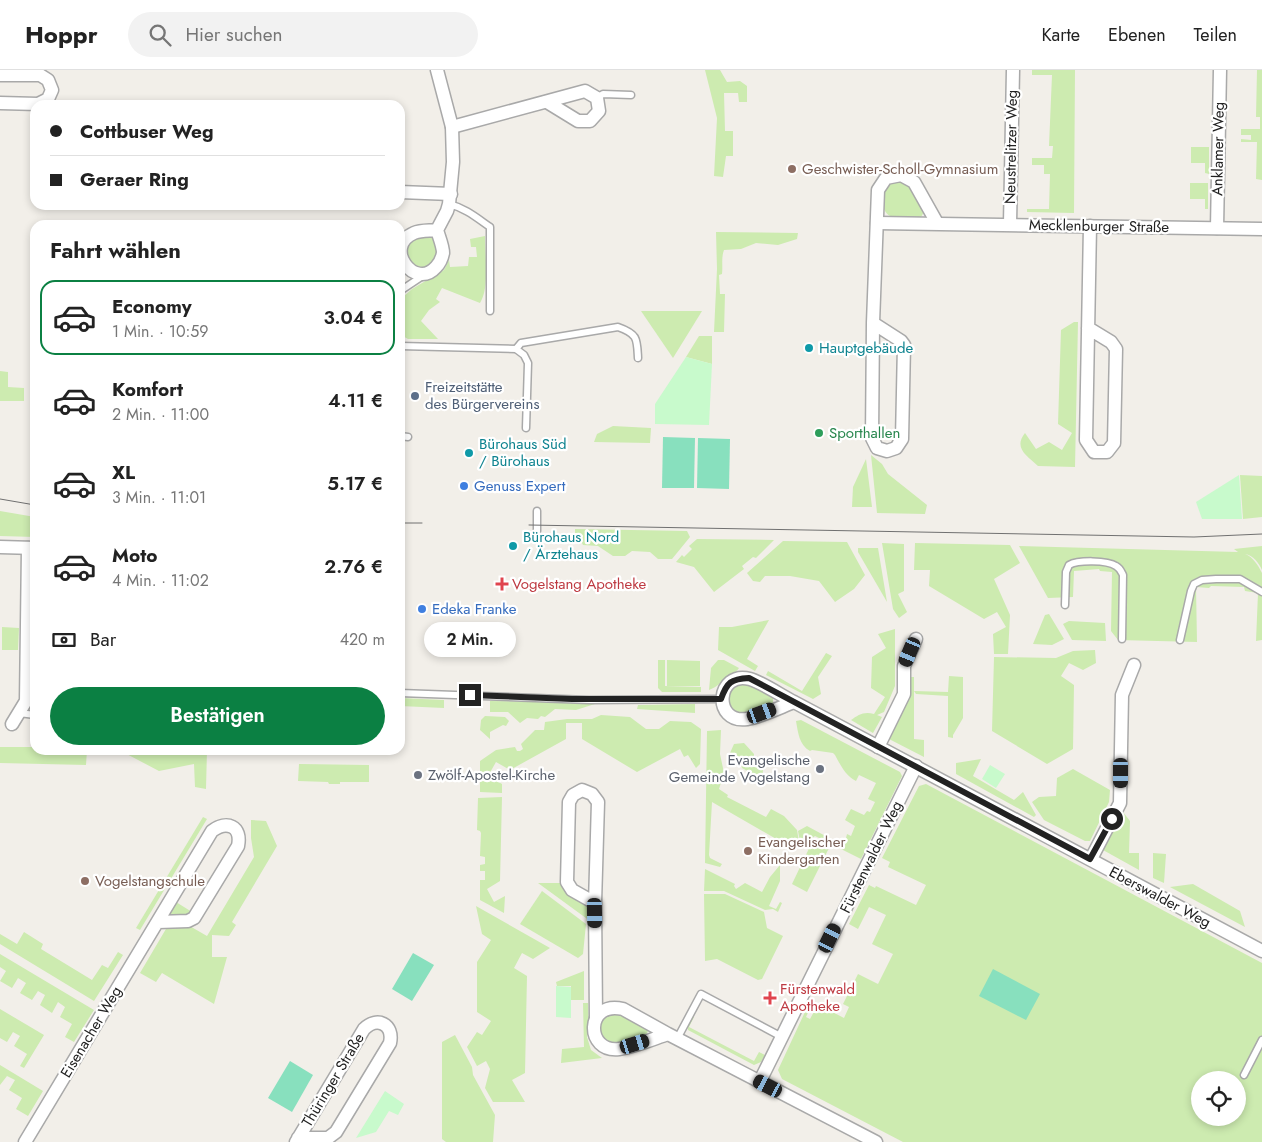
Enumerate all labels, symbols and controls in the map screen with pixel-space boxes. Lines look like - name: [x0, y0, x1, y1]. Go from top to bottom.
- search box: [128, 12, 478, 57]
- text: Hoppr: [25, 17, 98, 52]
- icon: search: [146, 21, 174, 49]
- text: Hier suchen: [186, 21, 283, 48]
- text: Karte: [1041, 22, 1080, 48]
- text: Ebenen: [1108, 22, 1166, 48]
- text: Teilen: [1194, 22, 1237, 48]
- street label: Neustrelitzer Weg: [999, 90, 1023, 204]
- street label: Anklamer Weg: [1206, 102, 1230, 196]
- text: Cottbuser Weg: [80, 118, 214, 145]
- place label: Geschwister-Scholl-Gymnasium: [802, 158, 998, 180]
- marker: Geschwister-Scholl-Gymnasium: [786, 163, 798, 175]
- text: Geraer Ring: [80, 166, 189, 193]
- street label: Mecklenburger Straße: [1029, 214, 1170, 238]
- text: Fahrt wählen: [50, 234, 181, 266]
- text: Economy: [112, 293, 192, 320]
- icon: car: [52, 295, 97, 340]
- text: 3.04 €: [323, 304, 383, 331]
- text: 1 Min. · 10:59: [112, 320, 209, 343]
- place label: Hauptgebäude: [819, 337, 913, 359]
- marker: Hauptgebäude: [803, 342, 815, 354]
- text: Komfort: [112, 376, 183, 403]
- place label: Freizeitstätte des Bürgervereins: [425, 376, 539, 415]
- icon: car: [52, 378, 97, 423]
- text: 4.11 €: [328, 387, 383, 414]
- marker: Freizeitstätte des Bürgervereins: [409, 390, 421, 402]
- text: 2 Min. · 11:00: [112, 403, 209, 426]
- place label: Sporthallen: [829, 422, 900, 444]
- marker: Sporthallen: [813, 427, 825, 439]
- place label: Bürohaus Süd / Bürohaus: [479, 433, 567, 472]
- marker: Bürohaus Süd / Bürohaus: [463, 447, 475, 459]
- text: XL: [112, 459, 135, 486]
- icon: car: [52, 461, 97, 506]
- text: 5.17 €: [327, 470, 383, 497]
- place label: Genuss Expert: [474, 475, 566, 497]
- marker: Genuss Expert: [458, 480, 470, 492]
- text: 3 Min. · 11:01: [112, 486, 206, 509]
- place label: Bürohaus Nord / Ärztehaus: [523, 526, 619, 565]
- marker: Bürohaus Nord / Ärztehaus: [507, 540, 519, 552]
- text: Moto: [112, 542, 157, 569]
- icon: car: [52, 544, 97, 589]
- text: 2.76 €: [324, 553, 383, 580]
- text: 4 Min. · 11:02: [112, 569, 209, 592]
- place label: Vogelstang Apotheke: [512, 573, 647, 595]
- marker: Vogelstang Apotheke: [496, 578, 508, 590]
- place label: Edeka Franke: [432, 598, 517, 620]
- marker: Edeka Franke: [416, 603, 428, 615]
- callout: 2 Min.: [424, 622, 516, 658]
- icon: cash: [50, 626, 78, 654]
- text: Bar: [90, 626, 116, 653]
- text: 420 m: [340, 628, 385, 651]
- text: 2 Min.: [446, 628, 494, 651]
- car: [897, 635, 922, 669]
- route end: [459, 684, 481, 706]
- button: Bestätigen: [50, 687, 385, 745]
- car: [745, 701, 778, 725]
- place label: Evangelische Gemeinde Vogelstang: [669, 749, 810, 788]
- car: [1113, 758, 1128, 788]
- marker: Evangelische Gemeinde Vogelstang: [814, 763, 826, 775]
- place label: Zwölf-Apostel-Kirche: [428, 764, 555, 786]
- marker: Zwölf-Apostel-Kirche: [412, 769, 424, 781]
- street label: Fürstenwalder Weg: [834, 797, 908, 917]
- route start: [1101, 808, 1123, 830]
- place label: Evangelischer Kindergarten: [758, 831, 846, 870]
- marker: Evangelischer Kindergarten: [742, 845, 754, 857]
- street label: Eberswalder Weg: [1105, 861, 1215, 933]
- place label: Vogelstangschule: [95, 870, 205, 892]
- marker: Vogelstangschule: [79, 875, 91, 887]
- car: [587, 898, 602, 928]
- car: [816, 921, 843, 955]
- place label: Fürstenwald Apotheke: [780, 978, 855, 1017]
- street label: Eisenacher Weg: [55, 982, 127, 1082]
- marker: Fürstenwald Apotheke: [764, 992, 776, 1004]
- street label: Thüringer Straße: [296, 1029, 370, 1131]
- car: [618, 1032, 651, 1056]
- map controls: [1191, 1071, 1246, 1126]
- button: locate: [1191, 1071, 1246, 1126]
- car: [751, 1073, 784, 1099]

